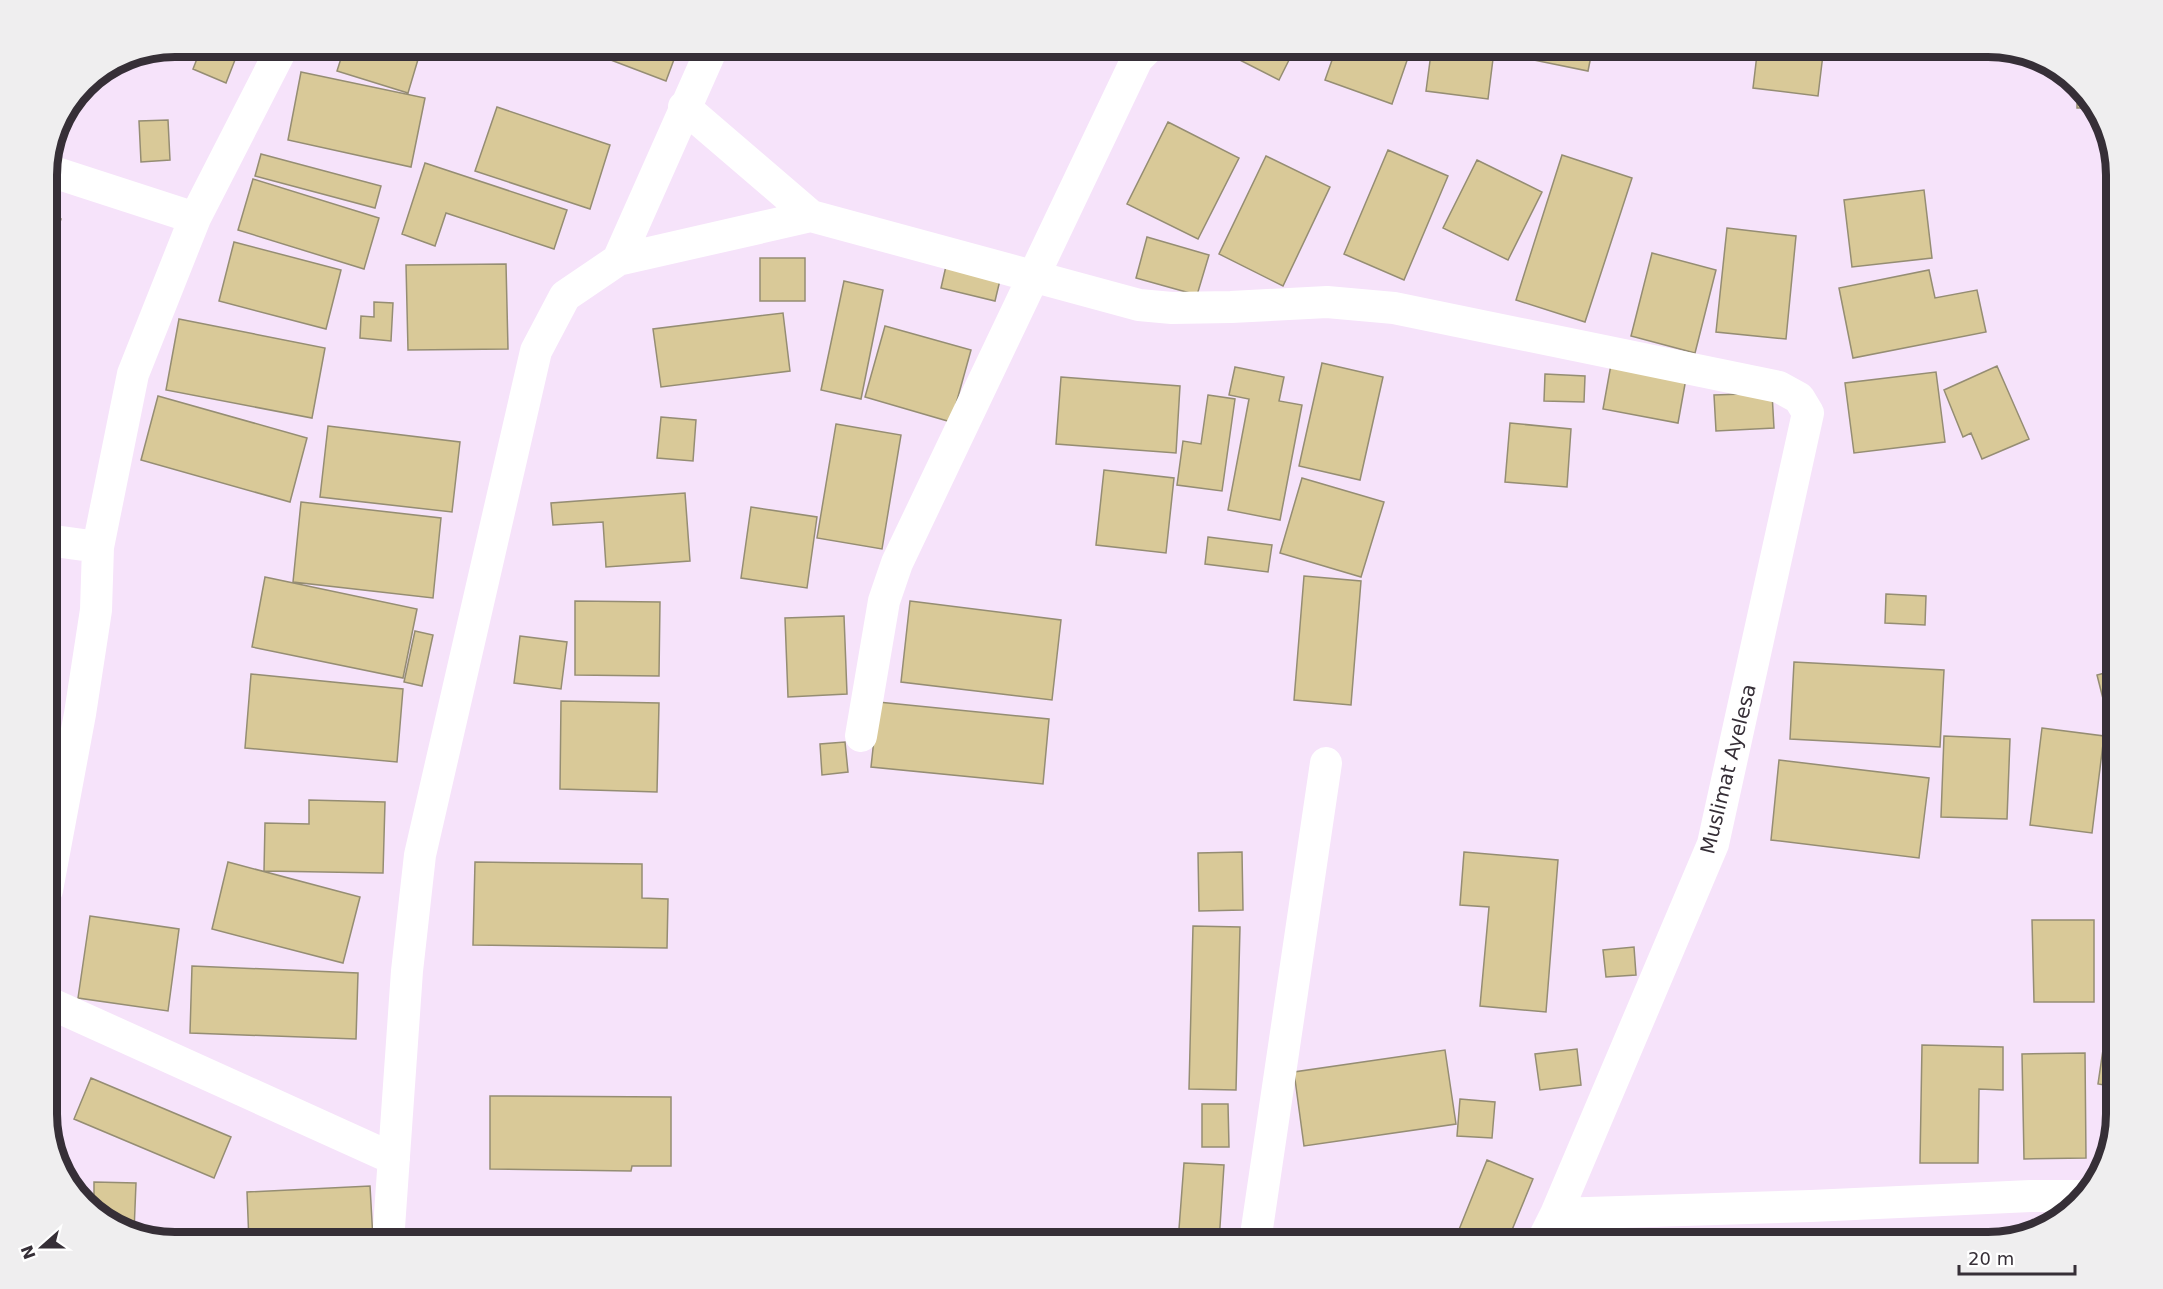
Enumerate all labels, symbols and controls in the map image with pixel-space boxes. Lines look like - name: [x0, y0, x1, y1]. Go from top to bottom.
- street label: Muslimat Ayelesa: [1695, 681, 1761, 857]
- north arrow: [12, 1217, 72, 1277]
- scale bar: [1959, 1238, 2074, 1276]
- text: N: [17, 1243, 40, 1262]
- text: 20 m: [1968, 1248, 2014, 1269]

